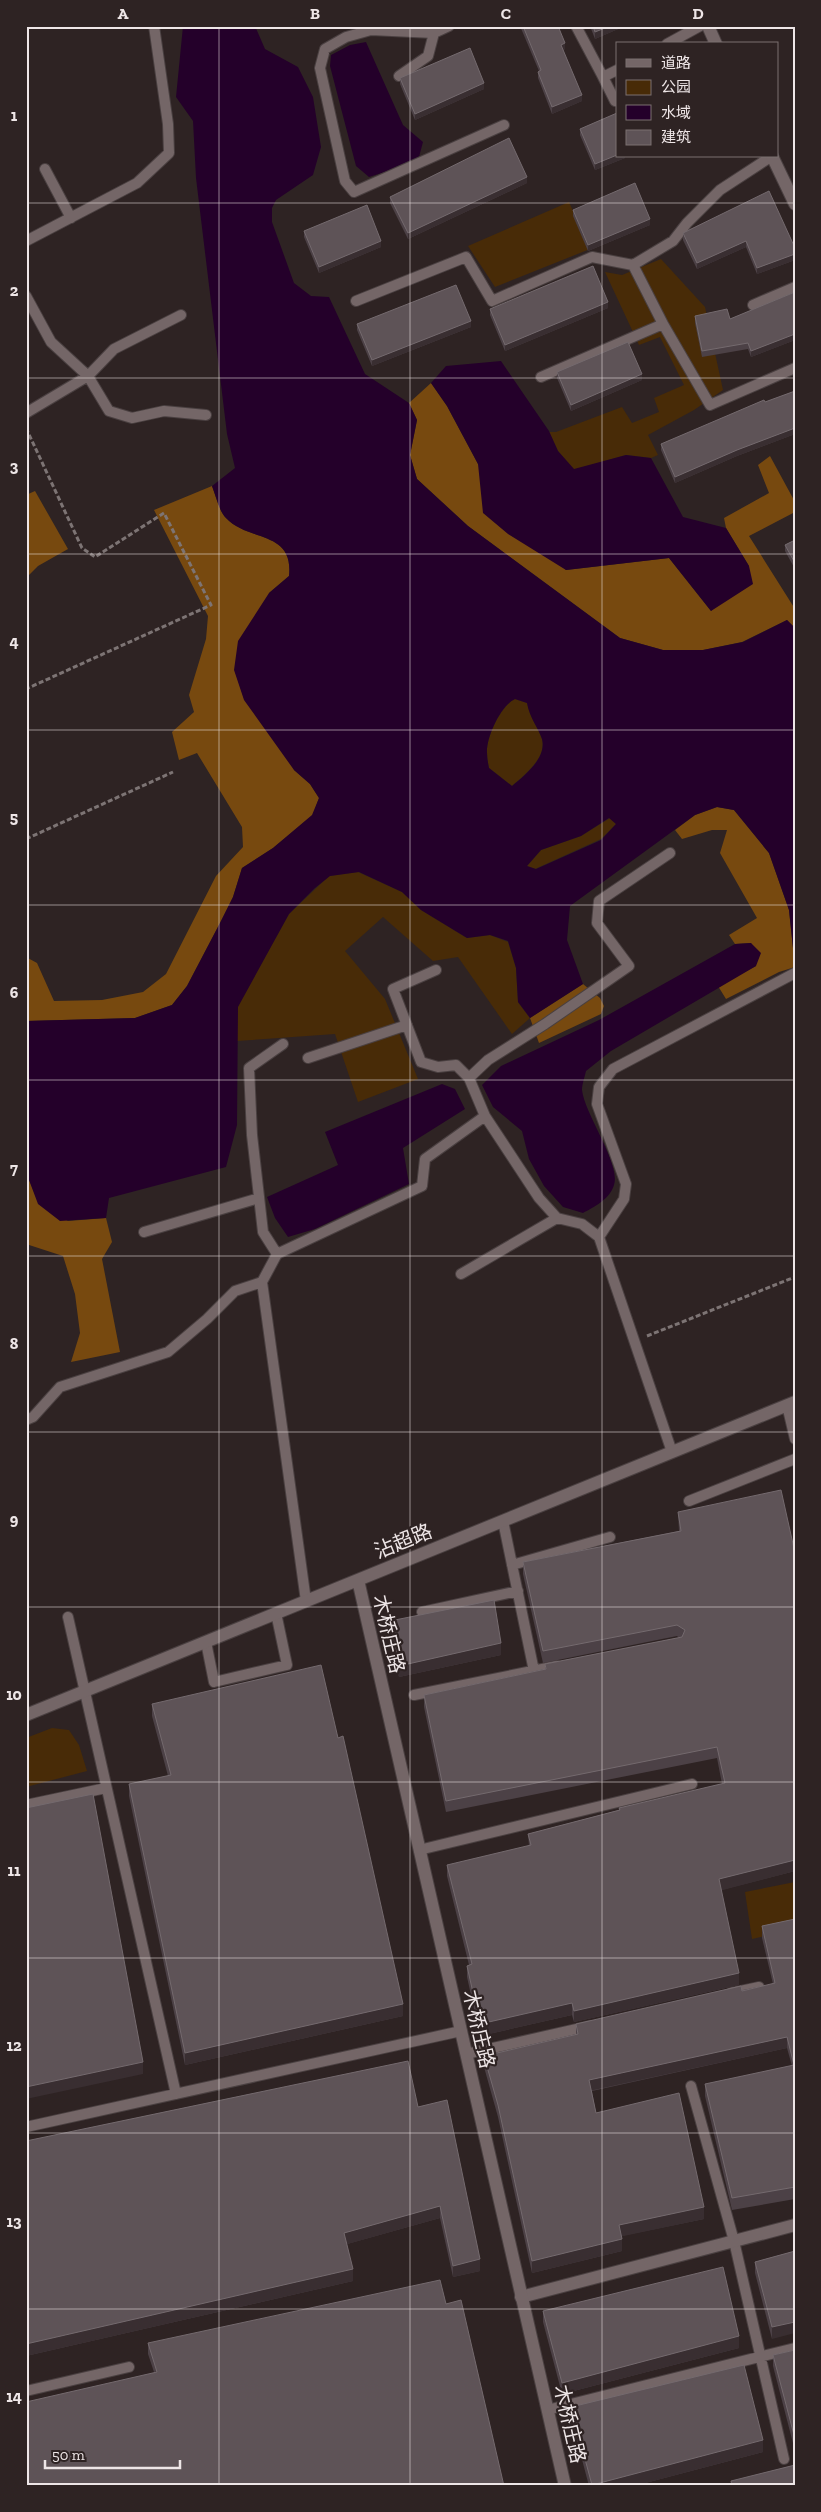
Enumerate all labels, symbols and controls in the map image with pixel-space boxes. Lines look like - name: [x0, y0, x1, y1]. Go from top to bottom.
- text: A: [118, 4, 129, 23]
- text: B: [310, 4, 320, 23]
- text: C: [501, 4, 511, 23]
- text: D: [692, 4, 704, 23]
- legend: [616, 42, 778, 158]
- text: 道路: [661, 54, 691, 72]
- text: 公园: [661, 78, 691, 96]
- text: 水域: [661, 104, 691, 122]
- text: 1: [11, 106, 18, 125]
- text: 建筑: [661, 128, 691, 146]
- text: 2: [10, 281, 19, 300]
- text: 3: [10, 457, 19, 476]
- text: 4: [9, 632, 19, 651]
- text: 5: [10, 808, 18, 827]
- text: 6: [10, 983, 19, 1002]
- text: 7: [10, 1159, 18, 1178]
- text: 8: [10, 1334, 19, 1353]
- text: 9: [10, 1510, 19, 1529]
- street label: 沾超路: [371, 1519, 435, 1563]
- street label: 木桥庄路: [368, 1592, 410, 1676]
- text: 10: [6, 1685, 22, 1704]
- text: 11: [8, 1861, 21, 1880]
- street label: 木桥庄路: [458, 1987, 500, 2071]
- text: 12: [6, 2036, 22, 2055]
- text: 13: [7, 2212, 22, 2231]
- street label: 木桥庄路: [549, 2382, 591, 2466]
- text: 14: [6, 2387, 22, 2406]
- scale bar: [45, 2437, 180, 2469]
- text: 50 m: [52, 2446, 85, 2464]

